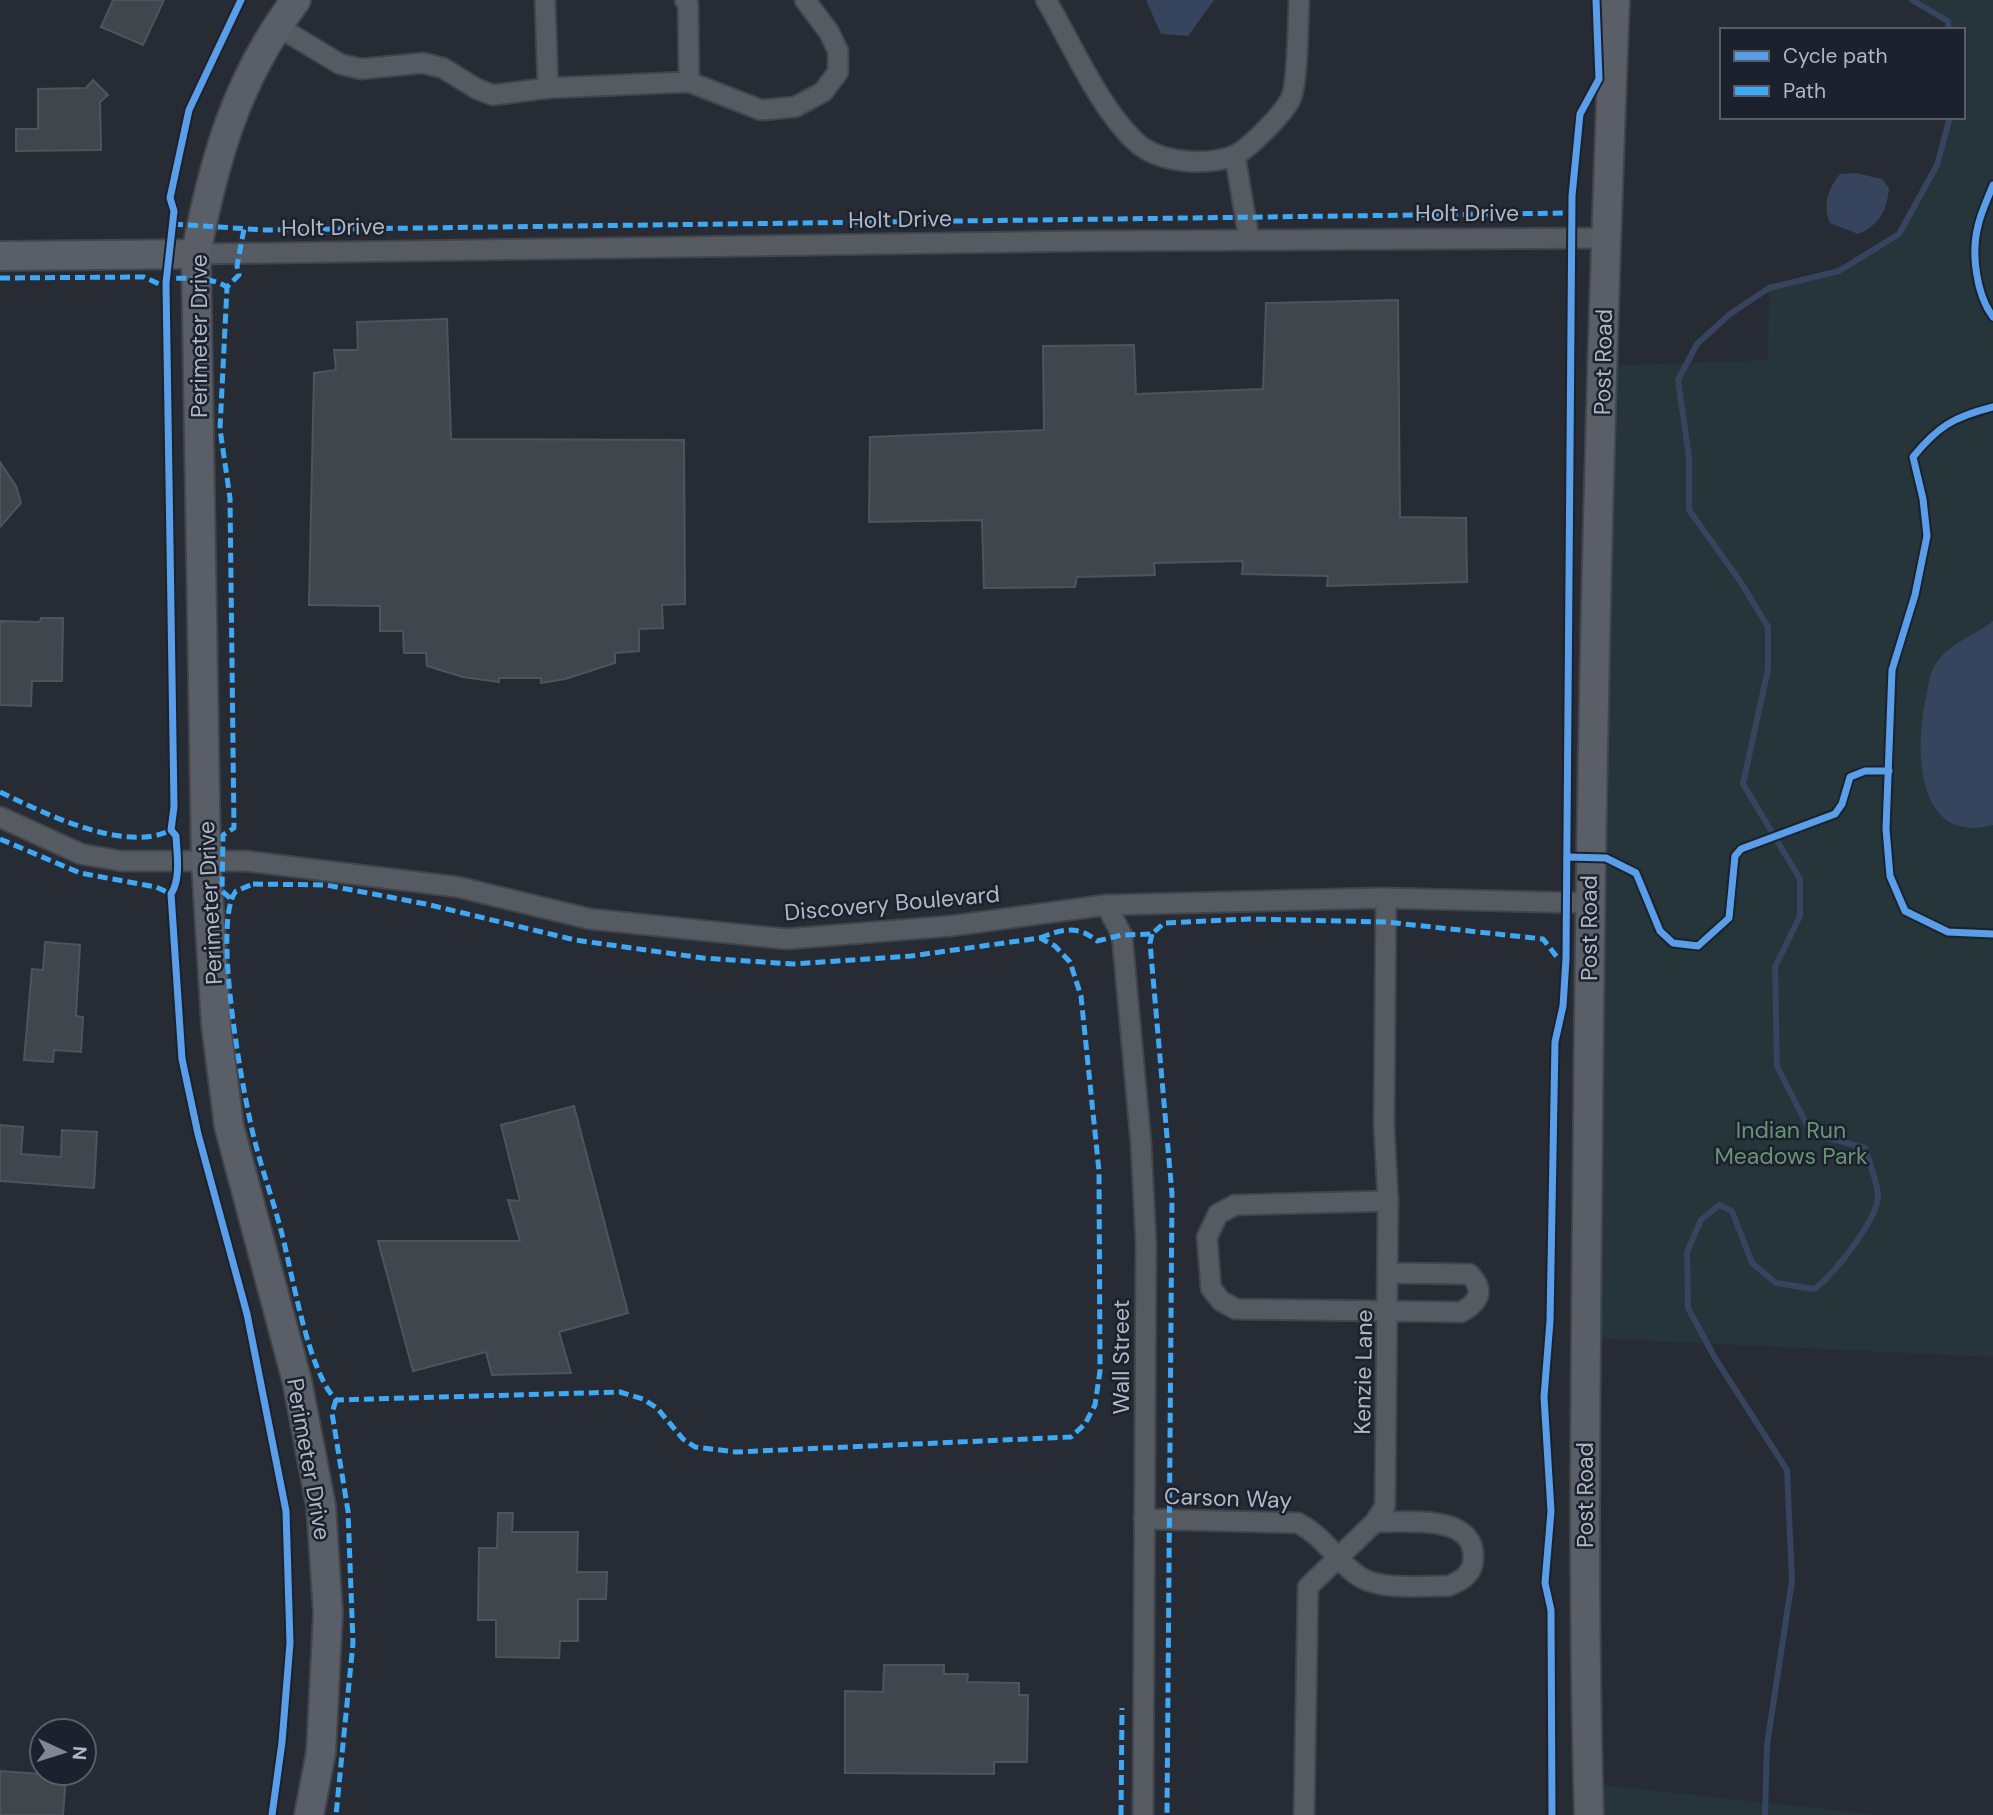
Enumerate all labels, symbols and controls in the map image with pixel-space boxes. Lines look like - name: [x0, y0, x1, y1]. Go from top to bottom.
- legend: [1720, 28, 1965, 119]
- text: Cycle path: [1783, 42, 1888, 70]
- text: Path: [1783, 77, 1826, 105]
- street label: Holt Drive: [1415, 198, 1519, 228]
- street label: Holt Drive: [848, 203, 952, 235]
- street label: Holt Drive: [281, 211, 385, 243]
- street label: Perimeter Drive: [184, 254, 214, 418]
- street label: Post Road: [1587, 309, 1619, 415]
- street label: Perimeter Drive: [191, 820, 229, 986]
- street label: Post Road: [1574, 875, 1604, 981]
- street label: Discovery Boulevard: [783, 879, 1001, 927]
- park label: Indian Run Meadows Park: [1714, 1115, 1868, 1171]
- street label: Wall Street: [1106, 1299, 1136, 1415]
- street label: Kenzie Lane: [1347, 1309, 1379, 1435]
- street label: Perimeter Drive: [280, 1376, 338, 1542]
- street label: Post Road: [1570, 1442, 1600, 1548]
- street label: Carson Way: [1163, 1481, 1293, 1515]
- north arrow: [28, 1717, 98, 1787]
- text: N: [67, 1745, 92, 1761]

